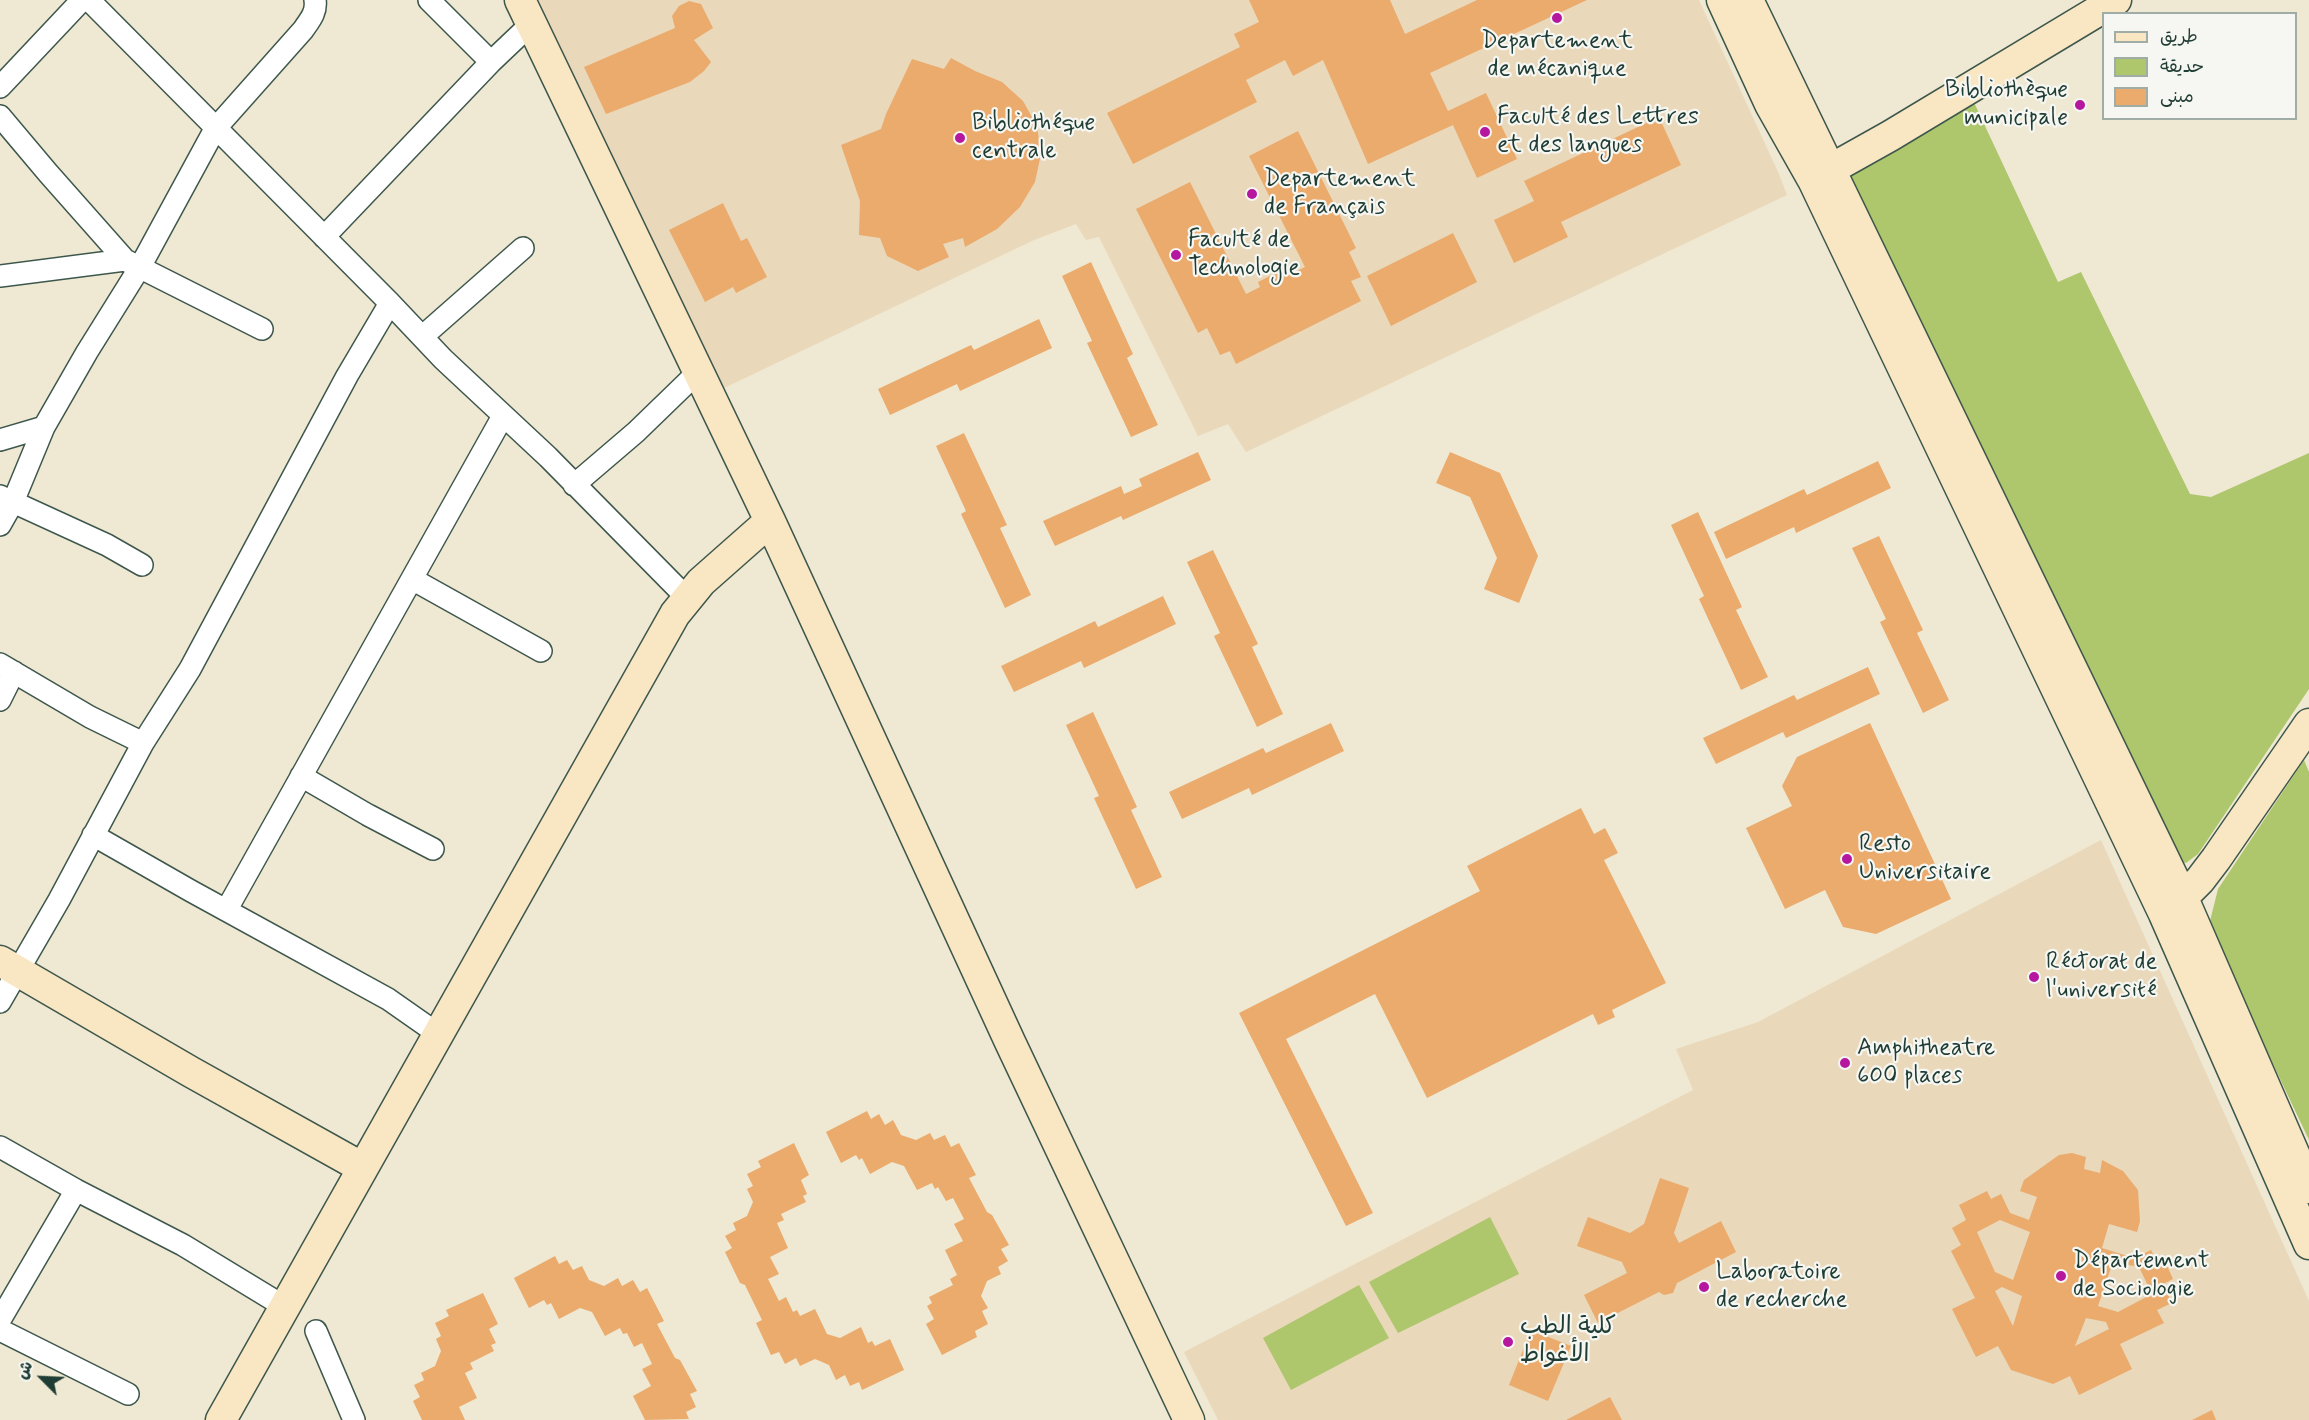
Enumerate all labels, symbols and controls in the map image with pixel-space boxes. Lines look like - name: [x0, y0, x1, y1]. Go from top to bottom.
- marker: Departement de mécanique: [1550, 11, 1564, 25]
- legend: [2102, 12, 2297, 120]
- text: طريق: [2160, 25, 2198, 49]
- place label: Departement de mécanique: [1481, 28, 1633, 84]
- text: حديقة: [2160, 55, 2204, 79]
- place label: Bibliothèque municipale: [1945, 77, 2068, 133]
- text: مبنى: [2160, 85, 2194, 109]
- marker: Bibliothèque municipale: [2073, 98, 2087, 112]
- place label: Faculté des Lettres et des langues: [1497, 104, 1699, 160]
- place label: Bibliothéque centrale: [972, 110, 1095, 166]
- marker: Faculté des Lettres et des langues: [1478, 125, 1492, 139]
- marker: Bibliothéque centrale: [953, 131, 967, 145]
- place label: Departement de Français: [1264, 166, 1415, 222]
- marker: Departement de Français: [1245, 187, 1259, 201]
- place label: Faculté de Technologie: [1188, 227, 1300, 283]
- marker: Faculté de Technologie: [1169, 248, 1183, 262]
- place label: Resto Universitaire: [1859, 831, 1991, 887]
- marker: Resto Universitaire: [1840, 852, 1854, 866]
- place label: Réctorat de l'université: [2046, 949, 2157, 1005]
- marker: Réctorat de l'université: [2027, 970, 2041, 984]
- place label: Amphitheatre 600 places: [1857, 1035, 1995, 1091]
- marker: Amphitheatre 600 places: [1838, 1056, 1852, 1070]
- place label: Département de Sociologie: [2073, 1248, 2209, 1304]
- place label: Laboratoire de recherche: [1716, 1259, 1847, 1315]
- marker: Département de Sociologie: [2054, 1269, 2068, 1283]
- marker: Laboratoire de recherche: [1697, 1280, 1711, 1294]
- place label: كلية الطب الأغواط: [1520, 1314, 1616, 1370]
- marker: كلية الطب الأغواط: [1501, 1335, 1515, 1349]
- north arrow: [12, 1348, 72, 1408]
- text: ش: [12, 1358, 38, 1383]

